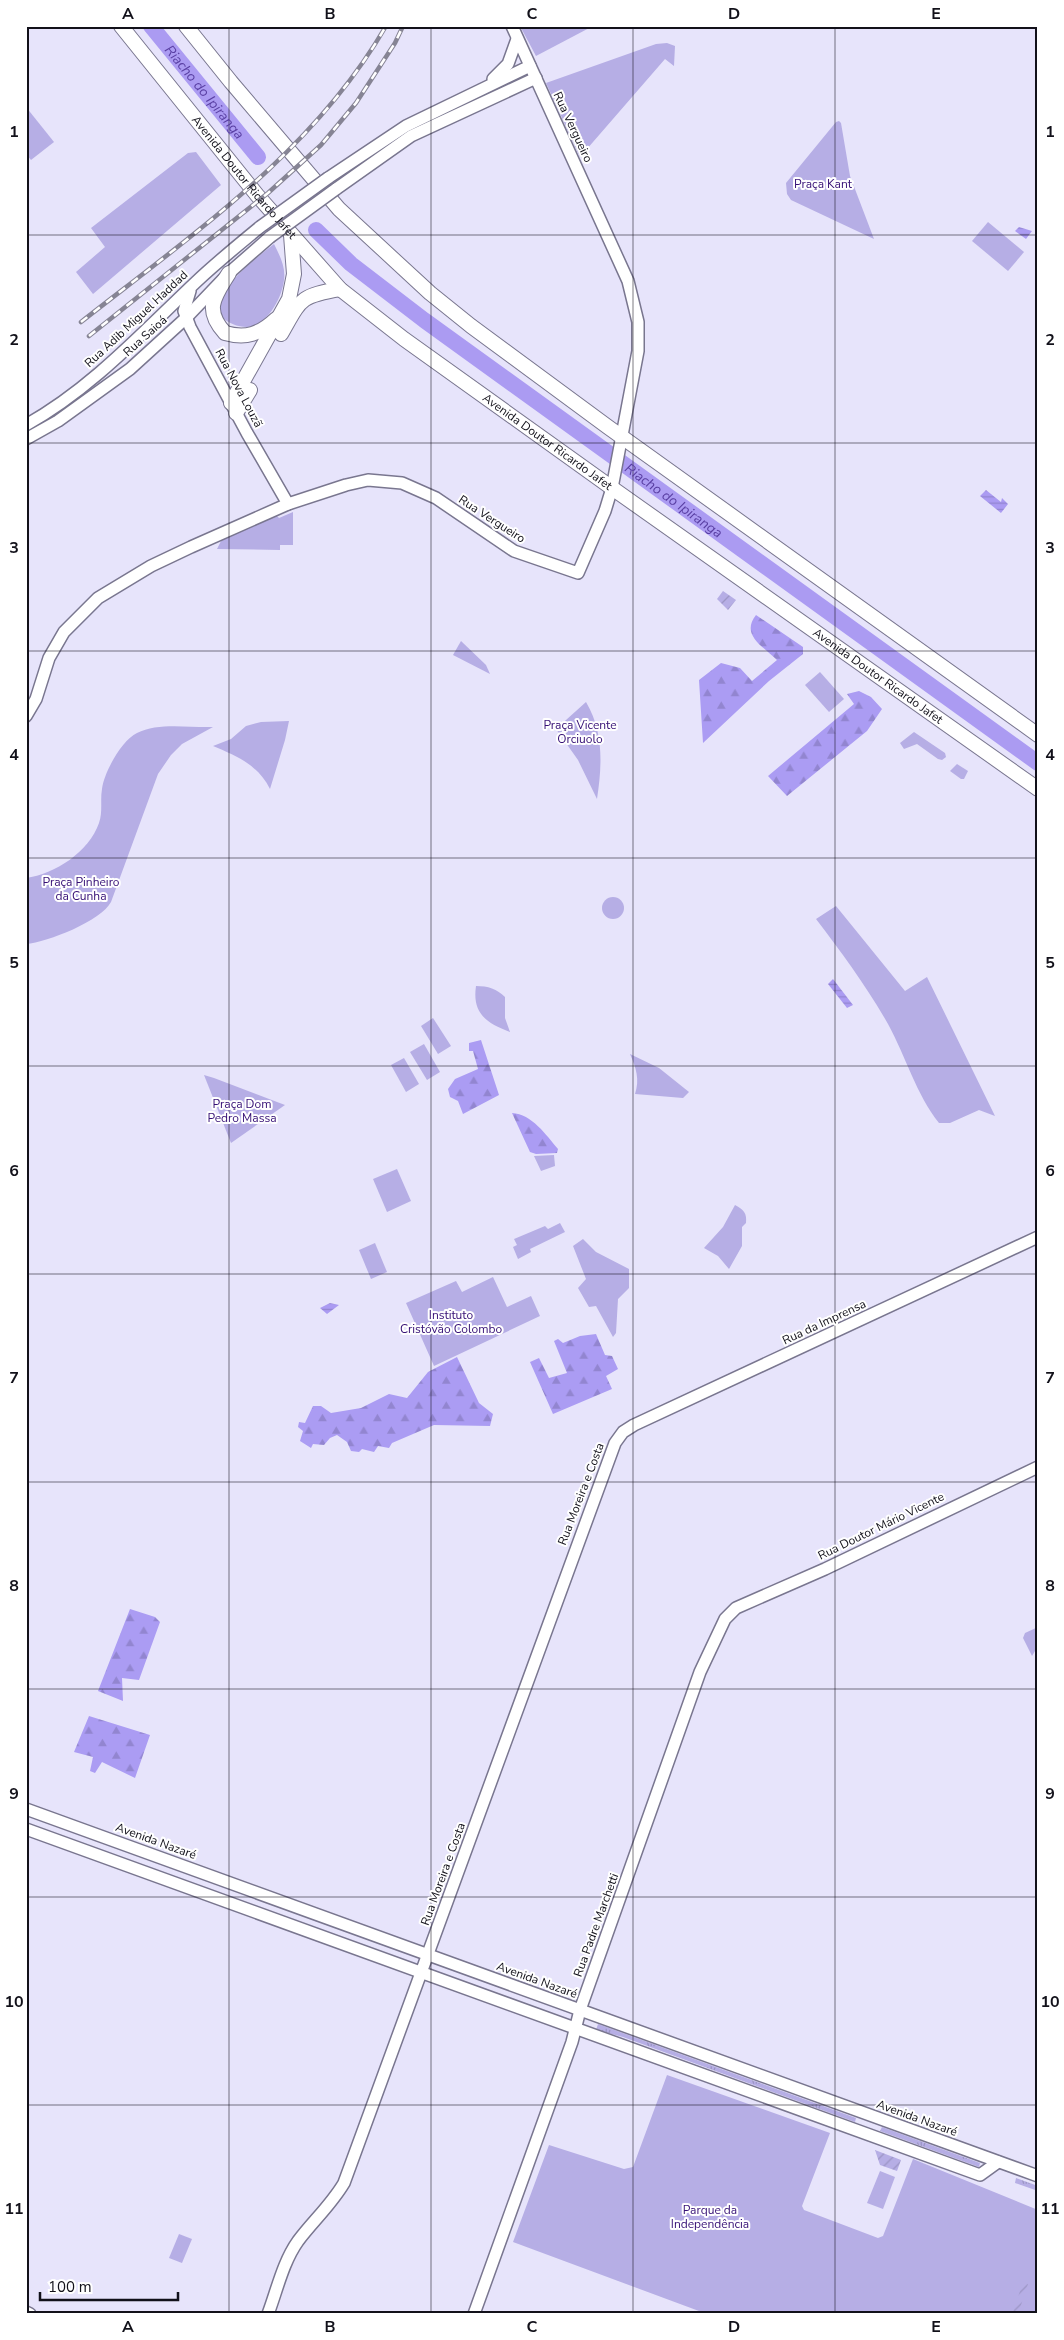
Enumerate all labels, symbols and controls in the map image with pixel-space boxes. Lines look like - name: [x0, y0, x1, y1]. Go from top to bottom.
- text: A: [122, 3, 134, 25]
- text: B: [324, 3, 336, 25]
- text: C: [527, 3, 538, 25]
- text: D: [728, 3, 740, 25]
- text: E: [931, 3, 941, 25]
- water label: Riacho do Ipiranga: [161, 41, 249, 143]
- street label: Rua Vergueiro: [550, 89, 596, 165]
- street label: Avenida Doutor Ricardo Jafet: [188, 112, 301, 243]
- text: 1: [9, 121, 19, 143]
- text: 1: [1045, 121, 1055, 143]
- park label: Praça Kant: [794, 176, 853, 192]
- street label: Rua Adib Miguel Haddad: [81, 267, 191, 371]
- street label: Rua Saioá: [120, 312, 170, 360]
- text: 2: [9, 329, 19, 351]
- text: 2: [1045, 329, 1055, 351]
- street label: Rua Nova Louzã: [212, 346, 266, 430]
- street label: Avenida Doutor Ricardo Jafet: [479, 390, 616, 494]
- water label: Riacho do Ipiranga: [621, 459, 727, 542]
- street label: Rua Vergueiro: [456, 492, 529, 547]
- text: 3: [9, 537, 19, 559]
- text: 3: [1045, 537, 1055, 559]
- street label: Avenida Doutor Ricardo Jafet: [810, 624, 947, 728]
- park label: Praça Vicente Orciuolo: [543, 717, 617, 747]
- text: 4: [9, 744, 19, 766]
- text: 4: [1045, 744, 1055, 766]
- park label: Praça Pinheiro da Cunha: [42, 874, 120, 904]
- text: 5: [9, 952, 19, 974]
- text: 5: [1045, 952, 1055, 974]
- park label: Praça Dom Pedro Massa: [207, 1096, 277, 1126]
- text: 6: [9, 1160, 19, 1182]
- text: 6: [1045, 1160, 1055, 1182]
- street label: Rua da Imprensa: [780, 1296, 868, 1348]
- park label: Instituto Cristóvão Colombo: [400, 1307, 502, 1337]
- text: 7: [9, 1367, 19, 1389]
- text: 7: [1045, 1367, 1055, 1389]
- street label: Rua Moreira e Costa: [554, 1441, 608, 1547]
- street label: Rua Doutor Mário Vicente: [815, 1488, 947, 1564]
- text: 8: [9, 1575, 19, 1597]
- text: 8: [1045, 1575, 1055, 1597]
- text: 9: [9, 1783, 19, 1805]
- text: 9: [1045, 1783, 1055, 1805]
- street label: Avenida Nazaré: [113, 1819, 199, 1863]
- street label: Rua Moreira e Costa: [417, 1820, 469, 1928]
- street label: Rua Padre Marchetti: [570, 1871, 622, 1979]
- street label: Avenida Nazaré: [494, 1958, 580, 2002]
- text: 10: [4, 1991, 24, 2013]
- text: 10: [1040, 1991, 1060, 2013]
- street label: Avenida Nazaré: [874, 2096, 960, 2140]
- text: 11: [4, 2198, 24, 2220]
- text: 11: [1040, 2198, 1060, 2220]
- park label: Parque da Independência: [671, 2202, 749, 2232]
- scale bar: [40, 2270, 178, 2302]
- text: 100 m: [48, 2277, 92, 2297]
- text: A: [122, 2316, 134, 2338]
- text: B: [324, 2316, 336, 2338]
- text: C: [527, 2316, 538, 2338]
- text: D: [728, 2316, 740, 2338]
- text: E: [931, 2316, 941, 2338]

